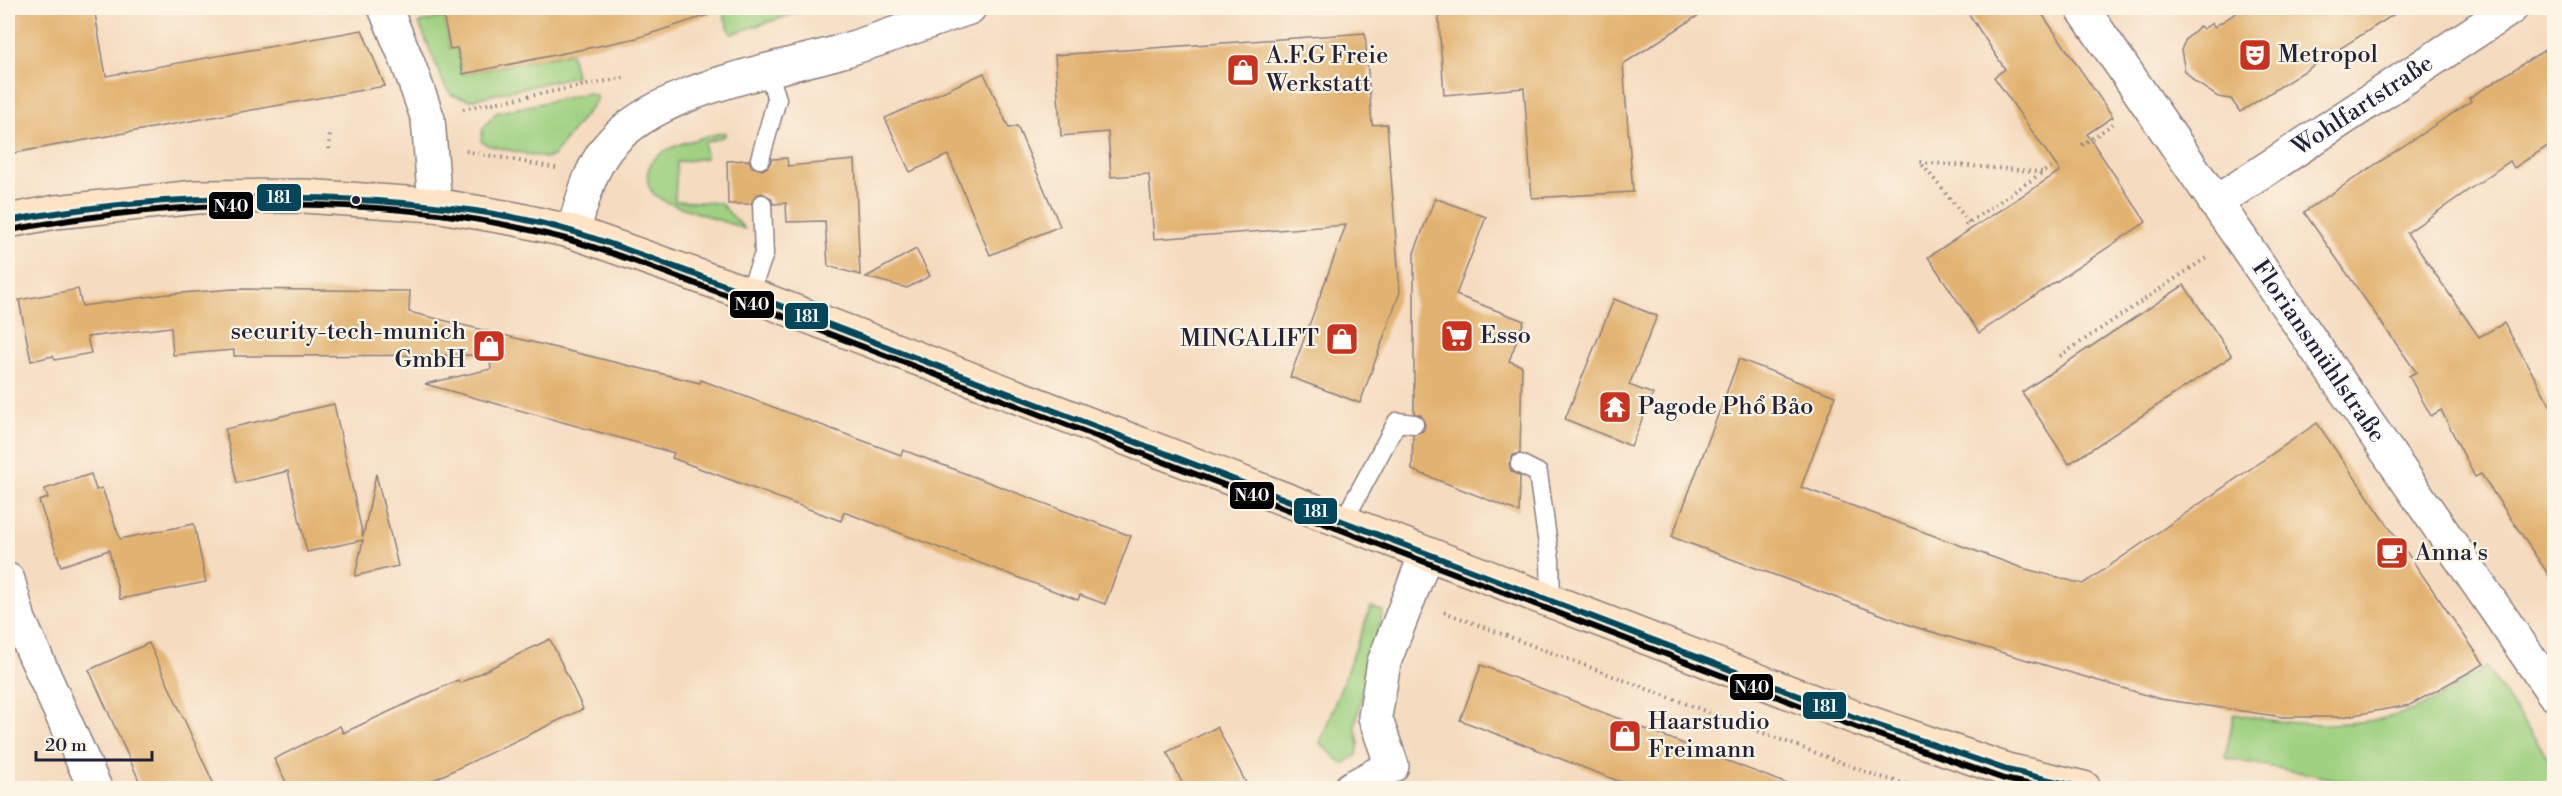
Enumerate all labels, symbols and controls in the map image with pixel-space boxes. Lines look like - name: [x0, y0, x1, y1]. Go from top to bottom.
- theatre icon: Metropol: [2237, 37, 2273, 73]
- place label: Metropol: [2278, 40, 2378, 70]
- place label: A.F.G Freie Werkstatt: [1265, 41, 1388, 99]
- street label: Wohlfartstraße: [2286, 48, 2439, 163]
- shop icon: A.F.G Freie Werkstatt: [1225, 52, 1261, 88]
- line badge: 181: [256, 183, 302, 212]
- text: 181: [266, 188, 292, 208]
- line badge: N40: [208, 191, 254, 220]
- unlabelled marker: [350, 194, 362, 206]
- text: N40: [213, 197, 249, 217]
- street label: Floriansmühlstraße: [2245, 254, 2392, 449]
- line badge: N40: [729, 290, 775, 319]
- text: N40: [734, 295, 770, 315]
- line badge: 181: [784, 302, 829, 330]
- text: 181: [794, 307, 820, 327]
- place label: security-tech-munich GmbH: [231, 317, 466, 375]
- supermarket icon: Esso: [1439, 318, 1475, 354]
- shop icon: MINGALIFT: [1324, 321, 1360, 357]
- place label: Esso: [1480, 321, 1531, 351]
- place label: MINGALIFT: [1180, 324, 1319, 354]
- shop icon: security-tech-munich GmbH: [471, 328, 507, 364]
- temple icon: Pagode Phổ Bảo: [1597, 389, 1633, 425]
- place label: Pagode Phổ Bảo: [1638, 392, 1814, 422]
- line badge: N40: [1229, 481, 1275, 510]
- text: N40: [1234, 486, 1270, 506]
- line badge: 181: [1293, 497, 1338, 525]
- text: 181: [1303, 502, 1329, 522]
- cafe icon: Anna's: [2374, 535, 2410, 571]
- place label: Anna's: [2414, 538, 2488, 568]
- line badge: N40: [1729, 673, 1774, 701]
- text: N40: [1734, 678, 1770, 698]
- line badge: 181: [1802, 691, 1847, 720]
- text: 181: [1812, 697, 1838, 717]
- place label: Haarstudio Freimann: [1648, 707, 1770, 765]
- shop icon: Haarstudio Freimann: [1607, 718, 1643, 754]
- scale bar: [36, 724, 152, 762]
- text: 20 m: [45, 734, 87, 757]

